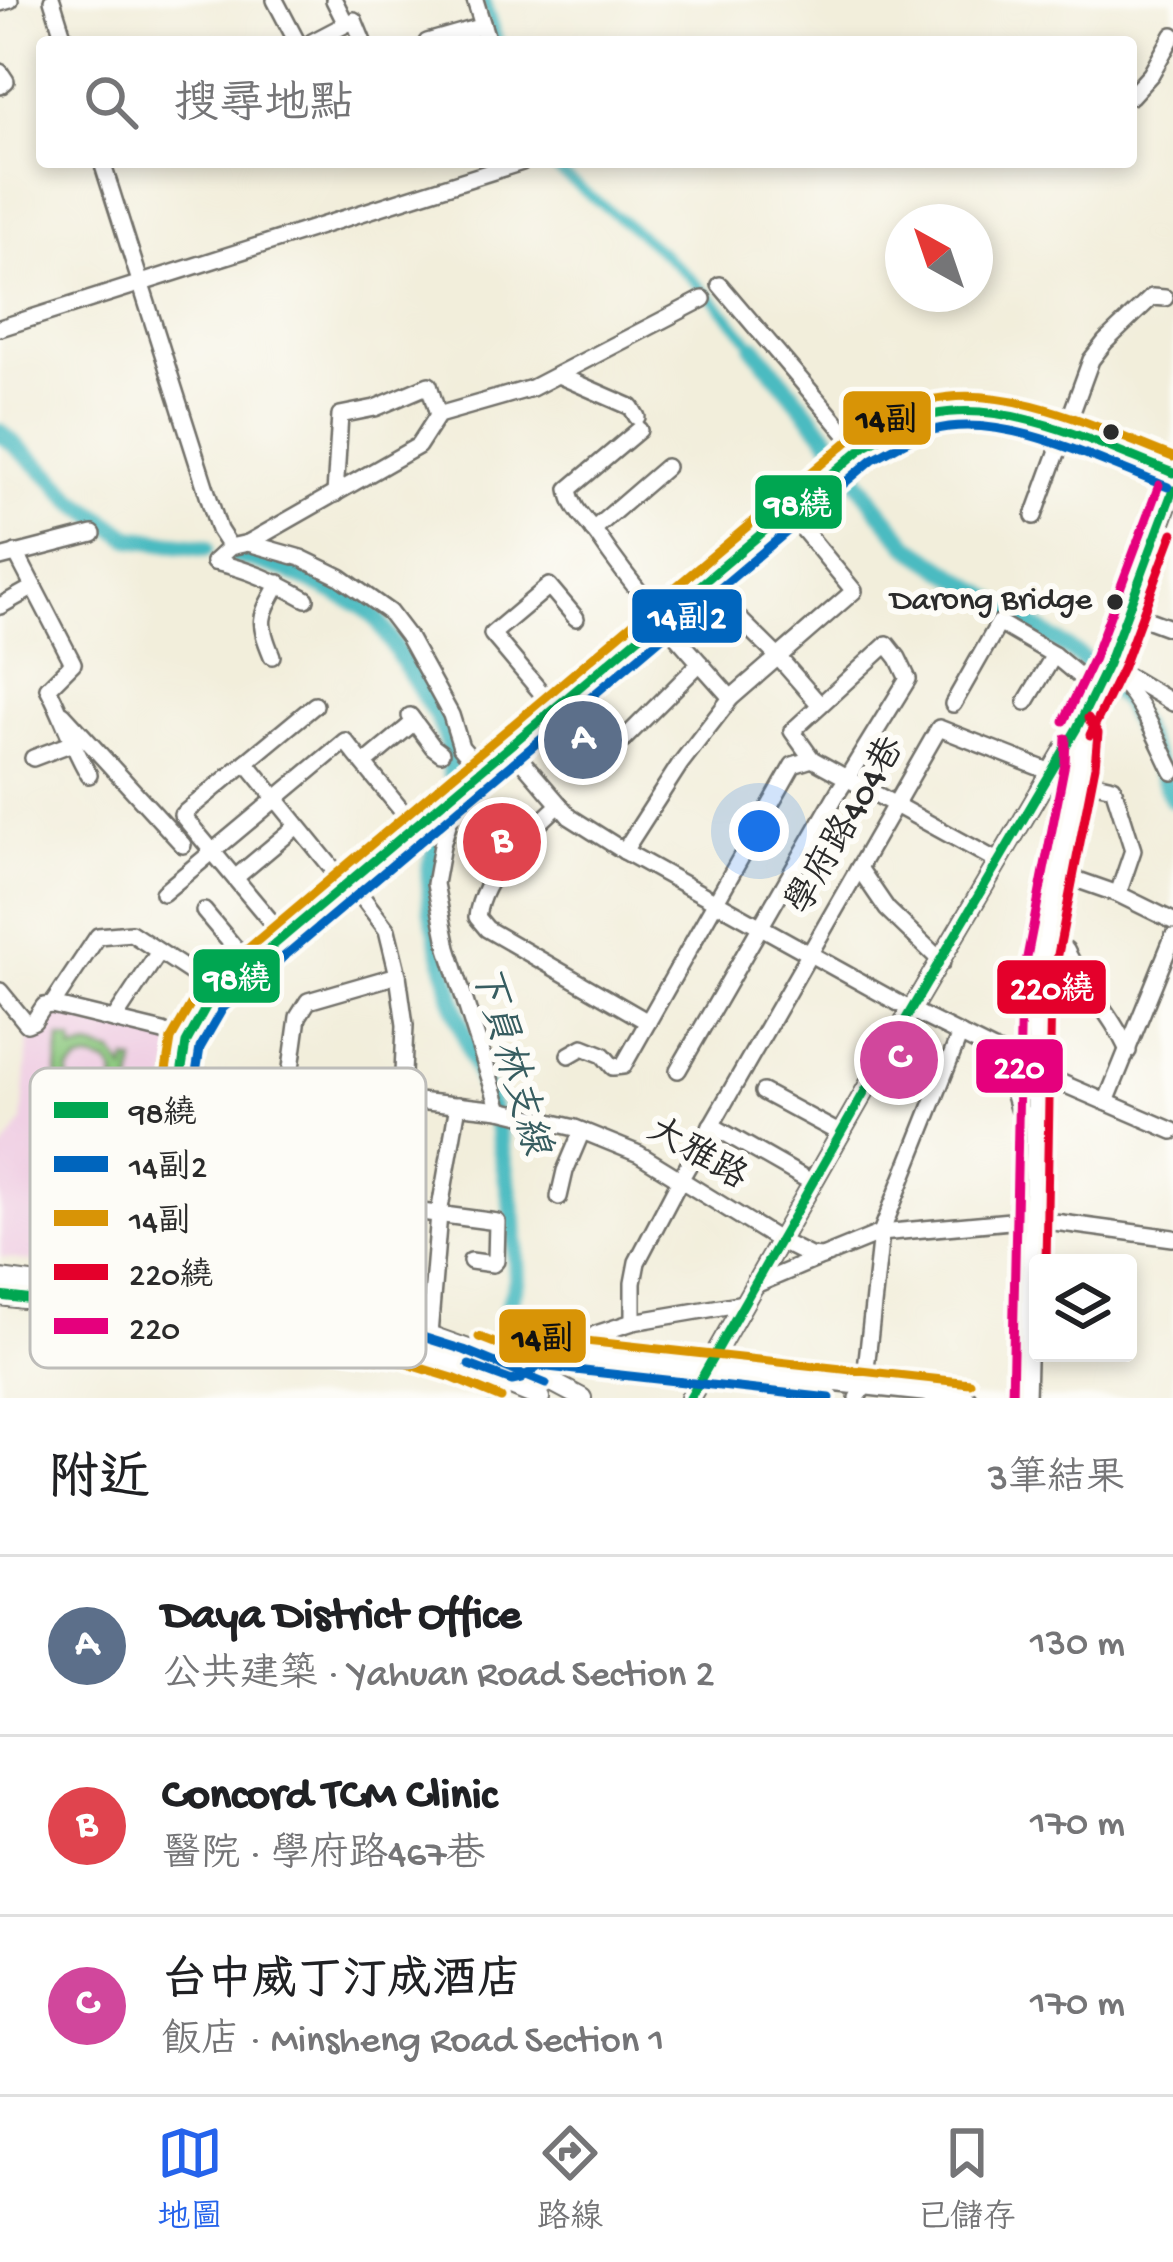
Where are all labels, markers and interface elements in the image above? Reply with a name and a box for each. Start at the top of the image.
search box [36,36,1137,168]
icon: search [78,69,144,135]
text: 搜尋地點 [174,81,354,134]
north arrow [885,204,993,312]
line badge: 14副 [841,389,933,447]
text: 14副 [855,402,918,442]
unlabelled marker [1100,421,1122,443]
line badge: 98繞 [753,473,844,531]
text: 98繞 [762,487,832,527]
place label: Darong Bridge [888,583,1093,621]
line badge: 14副2 [630,587,744,645]
marker: Darong Bridge [1104,591,1126,613]
text: 14副2 [647,600,726,640]
pin: A [544,695,622,785]
street label: 學府路404巷 [778,729,916,924]
pin: B [463,797,541,887]
your location [729,801,789,861]
line badge: 98繞 [191,947,282,1005]
line badge: 220繞 [995,958,1108,1016]
water label: 下員林支線 [458,960,559,1163]
text: 98繞 [201,961,271,1001]
text: 220繞 [1010,971,1094,1011]
pin: C [860,1015,938,1105]
line badge: 220 [974,1037,1065,1095]
text: 220 [993,1052,1045,1090]
legend [30,1068,426,1368]
text: 98繞 [128,1095,197,1135]
street label: 大雅路 [638,1109,755,1202]
text: 14副2 [128,1149,207,1189]
text: 14副 [128,1203,191,1243]
map controls [1029,1254,1137,1362]
button: layers [1029,1254,1137,1362]
text: 220繞 [129,1257,213,1297]
line badge: 14副 [497,1307,588,1365]
text: 220 [129,1313,180,1351]
text: 14副 [511,1321,574,1361]
text: 附近 [48,1453,150,1513]
text: 3筆結果 [988,1458,1125,1504]
text: Daya District Office [162,1591,521,1644]
text: A [75,1623,99,1669]
text: 130 m [1030,1623,1125,1669]
text: 公共建築 · Yahuan Road Section 2 [162,1654,715,1700]
text: Concord TCM Clinic [162,1771,497,1824]
text: B [77,1803,97,1849]
text: 170 m [1030,1803,1125,1849]
text: 醫院 · 學府路467巷 [162,1834,485,1880]
text: 台中威丁汀成酒店 [162,1957,522,2010]
text: C [76,1983,98,2029]
text: 170 m [1030,1983,1125,2029]
text: 飯店 · Minsheng Road Section 1 [162,2020,664,2066]
tab: 地圖 [157,2120,223,2239]
tab: 路線 [537,2120,603,2239]
tab: 已儲存 [917,2120,1016,2239]

